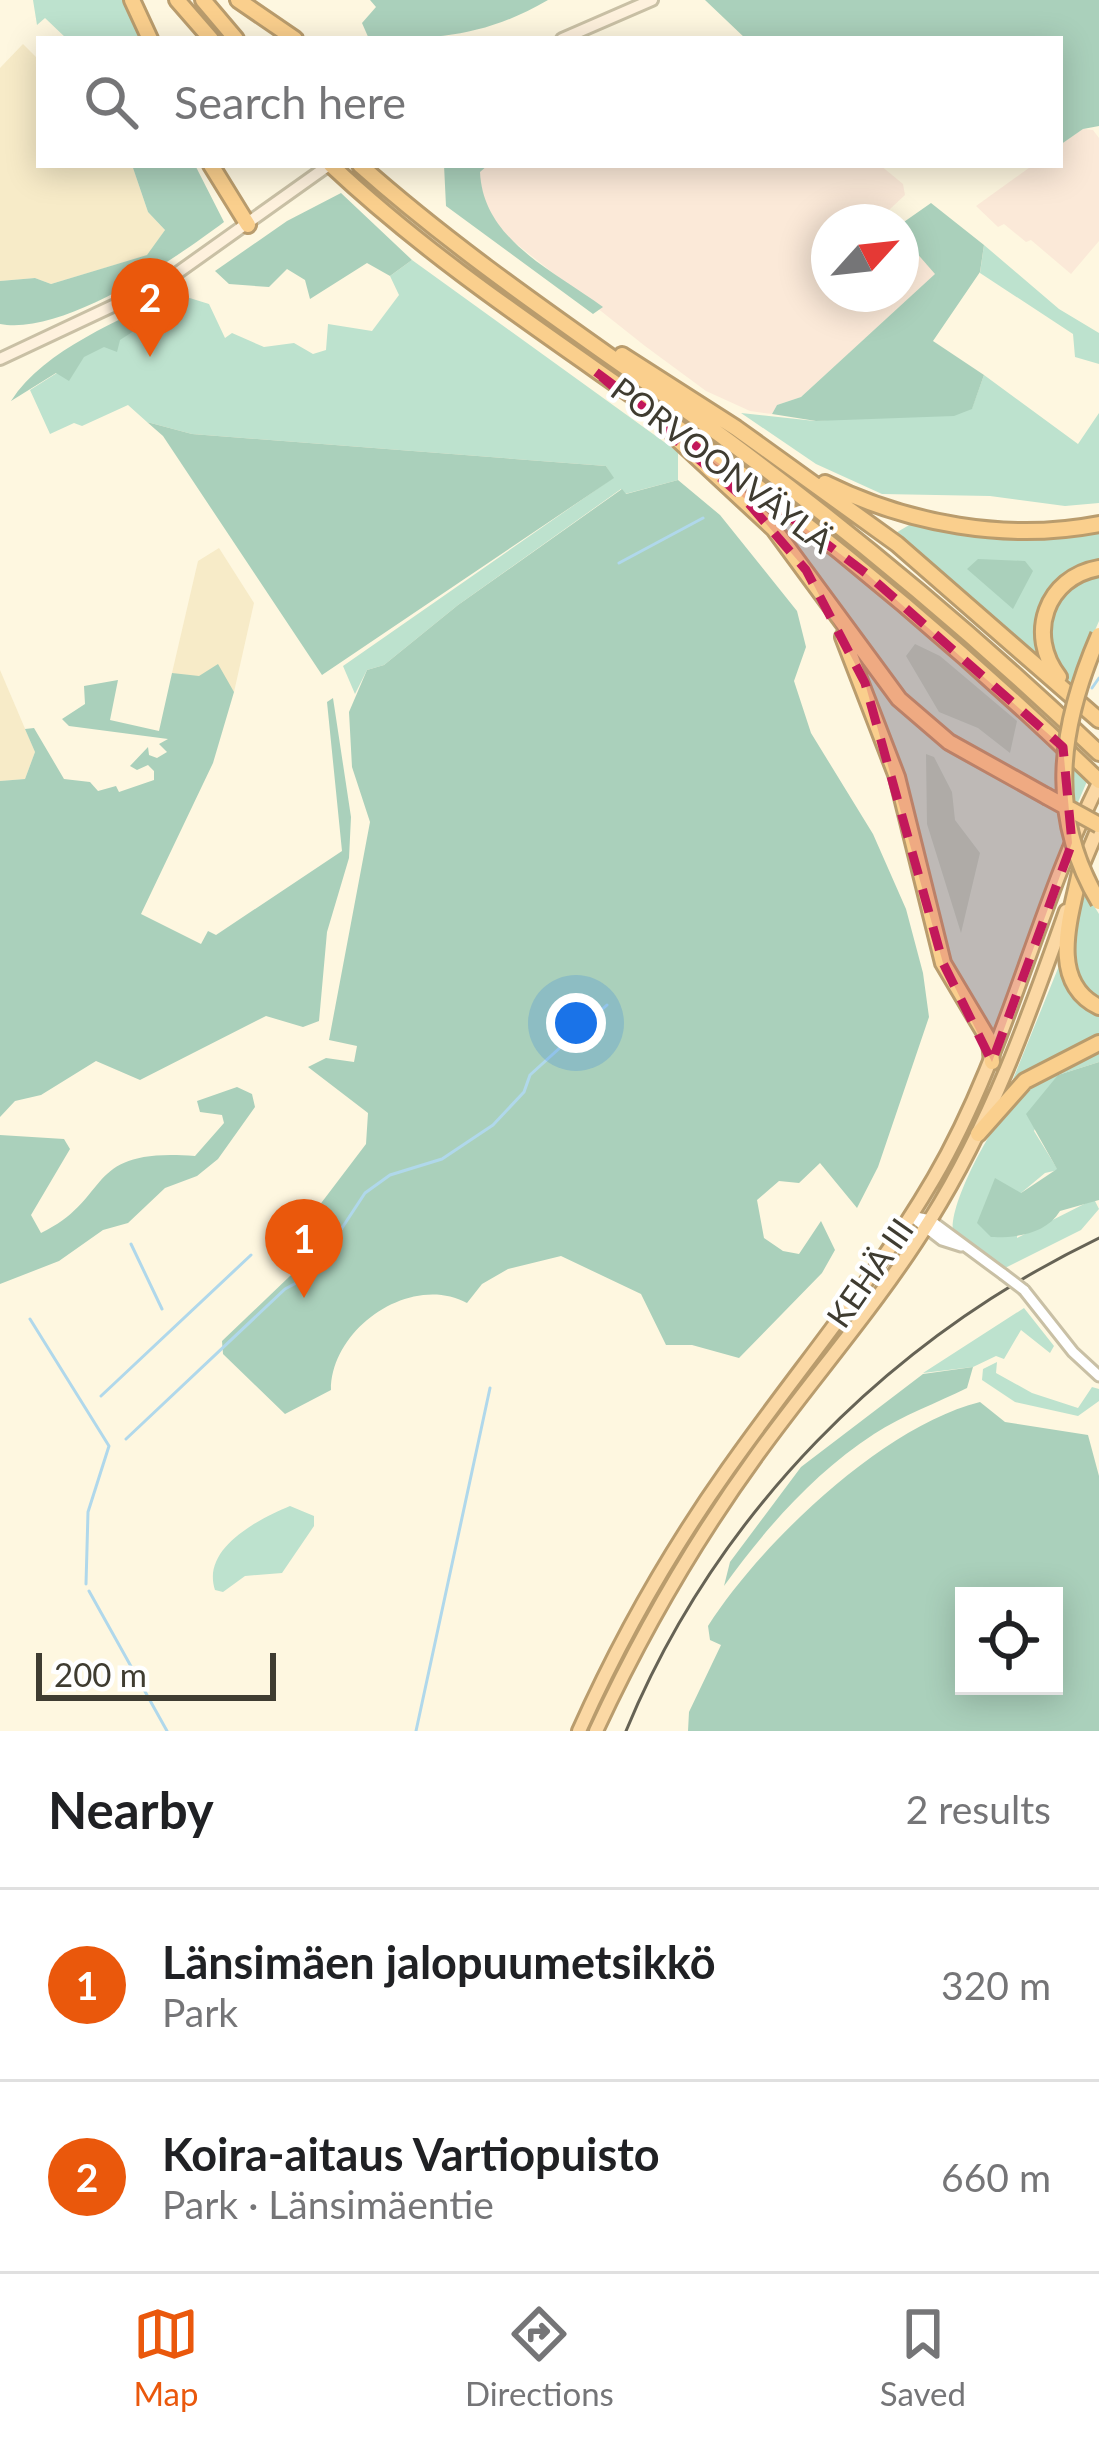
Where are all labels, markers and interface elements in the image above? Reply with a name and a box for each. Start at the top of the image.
search box [36,36,1063,168]
icon: search [78,69,144,135]
text: Search here [174,75,406,129]
north arrow [811,204,919,312]
pin: 2 [111,258,189,357]
street label: PORVOONVÄYLÄ [604,368,842,561]
your location [546,993,606,1053]
pin: 1 [265,1199,343,1298]
street label: KEHÄ III [817,1210,921,1334]
map controls [955,1587,1063,1695]
button: locate [955,1587,1063,1695]
scale bar [36,1647,276,1700]
text: 200 m [54,1654,147,1694]
text: Nearby [48,1779,214,1840]
text: 2 results [906,1786,1051,1832]
text: Länsimäen jalopuumetsikkö [162,1935,716,1989]
text: 1 [76,1962,98,2008]
text: 320 m [941,1962,1051,2008]
text: Park [162,1989,238,2035]
text: Koira-aitaus Vartiopuisto [162,2127,660,2181]
text: 2 [76,2154,98,2200]
text: 660 m [941,2154,1051,2200]
text: Park · Länsimäentie [162,2181,494,2227]
tab: Map [133,2301,199,2413]
tab: Directions [465,2301,614,2413]
tab: Saved [880,2301,966,2413]

